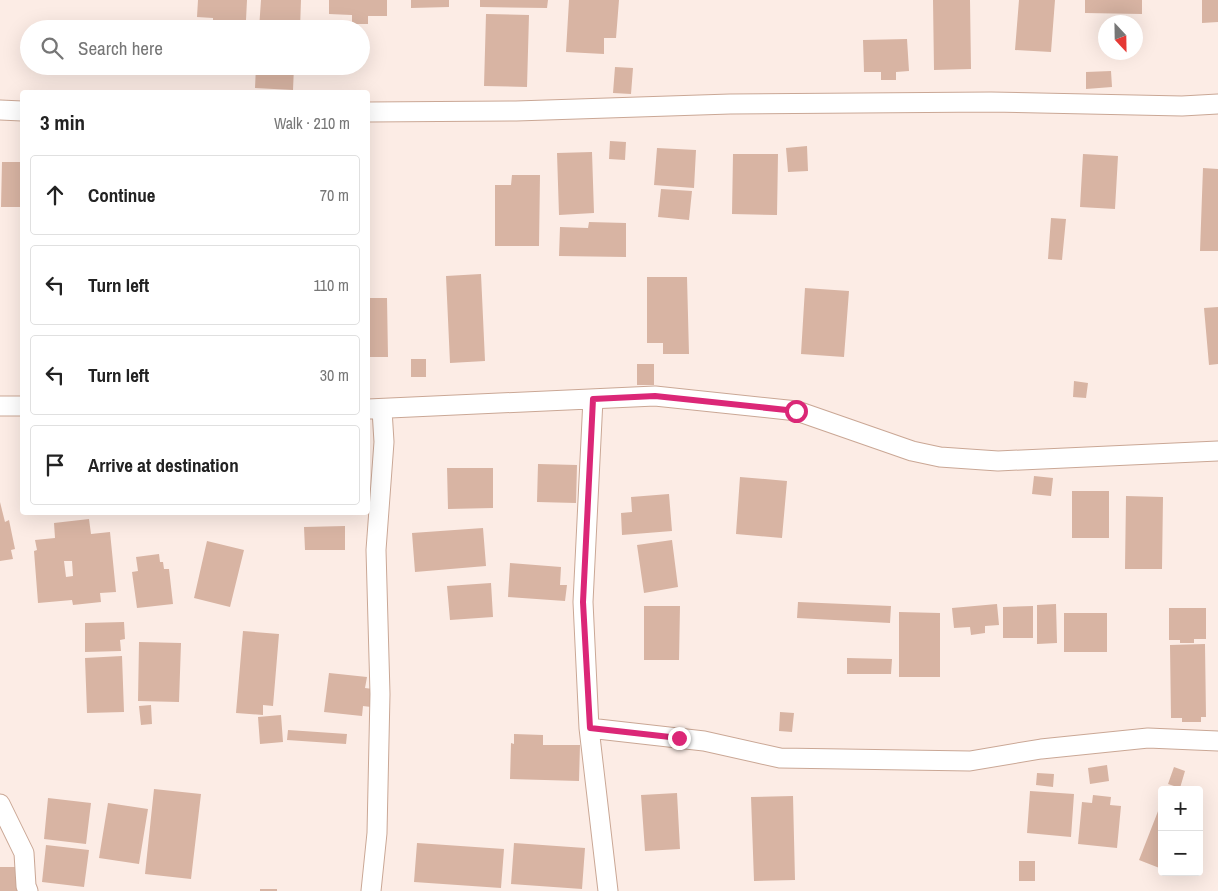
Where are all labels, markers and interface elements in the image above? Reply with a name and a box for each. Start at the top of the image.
north arrow [1098,15,1143,60]
search box [20,20,370,75]
icon: search [38,34,66,62]
text: Search here [78,35,163,61]
text: 3 min [40,108,85,137]
text: Walk · 210 m [274,112,350,134]
icon: ahead [41,181,69,209]
text: Continue [88,182,156,208]
text: 70 m [320,184,349,206]
icon: left [41,271,69,299]
text: Turn left [88,272,149,298]
text: 110 m [313,274,349,296]
icon: left [41,361,69,389]
text: Turn left [88,362,149,388]
text: 30 m [320,364,349,386]
route start [785,400,808,423]
icon: arrive [41,451,69,479]
text: Arrive at destination [88,452,239,478]
route end [668,727,691,750]
map controls [1158,786,1203,876]
button: + [1158,786,1203,831]
button: − [1158,831,1203,876]

